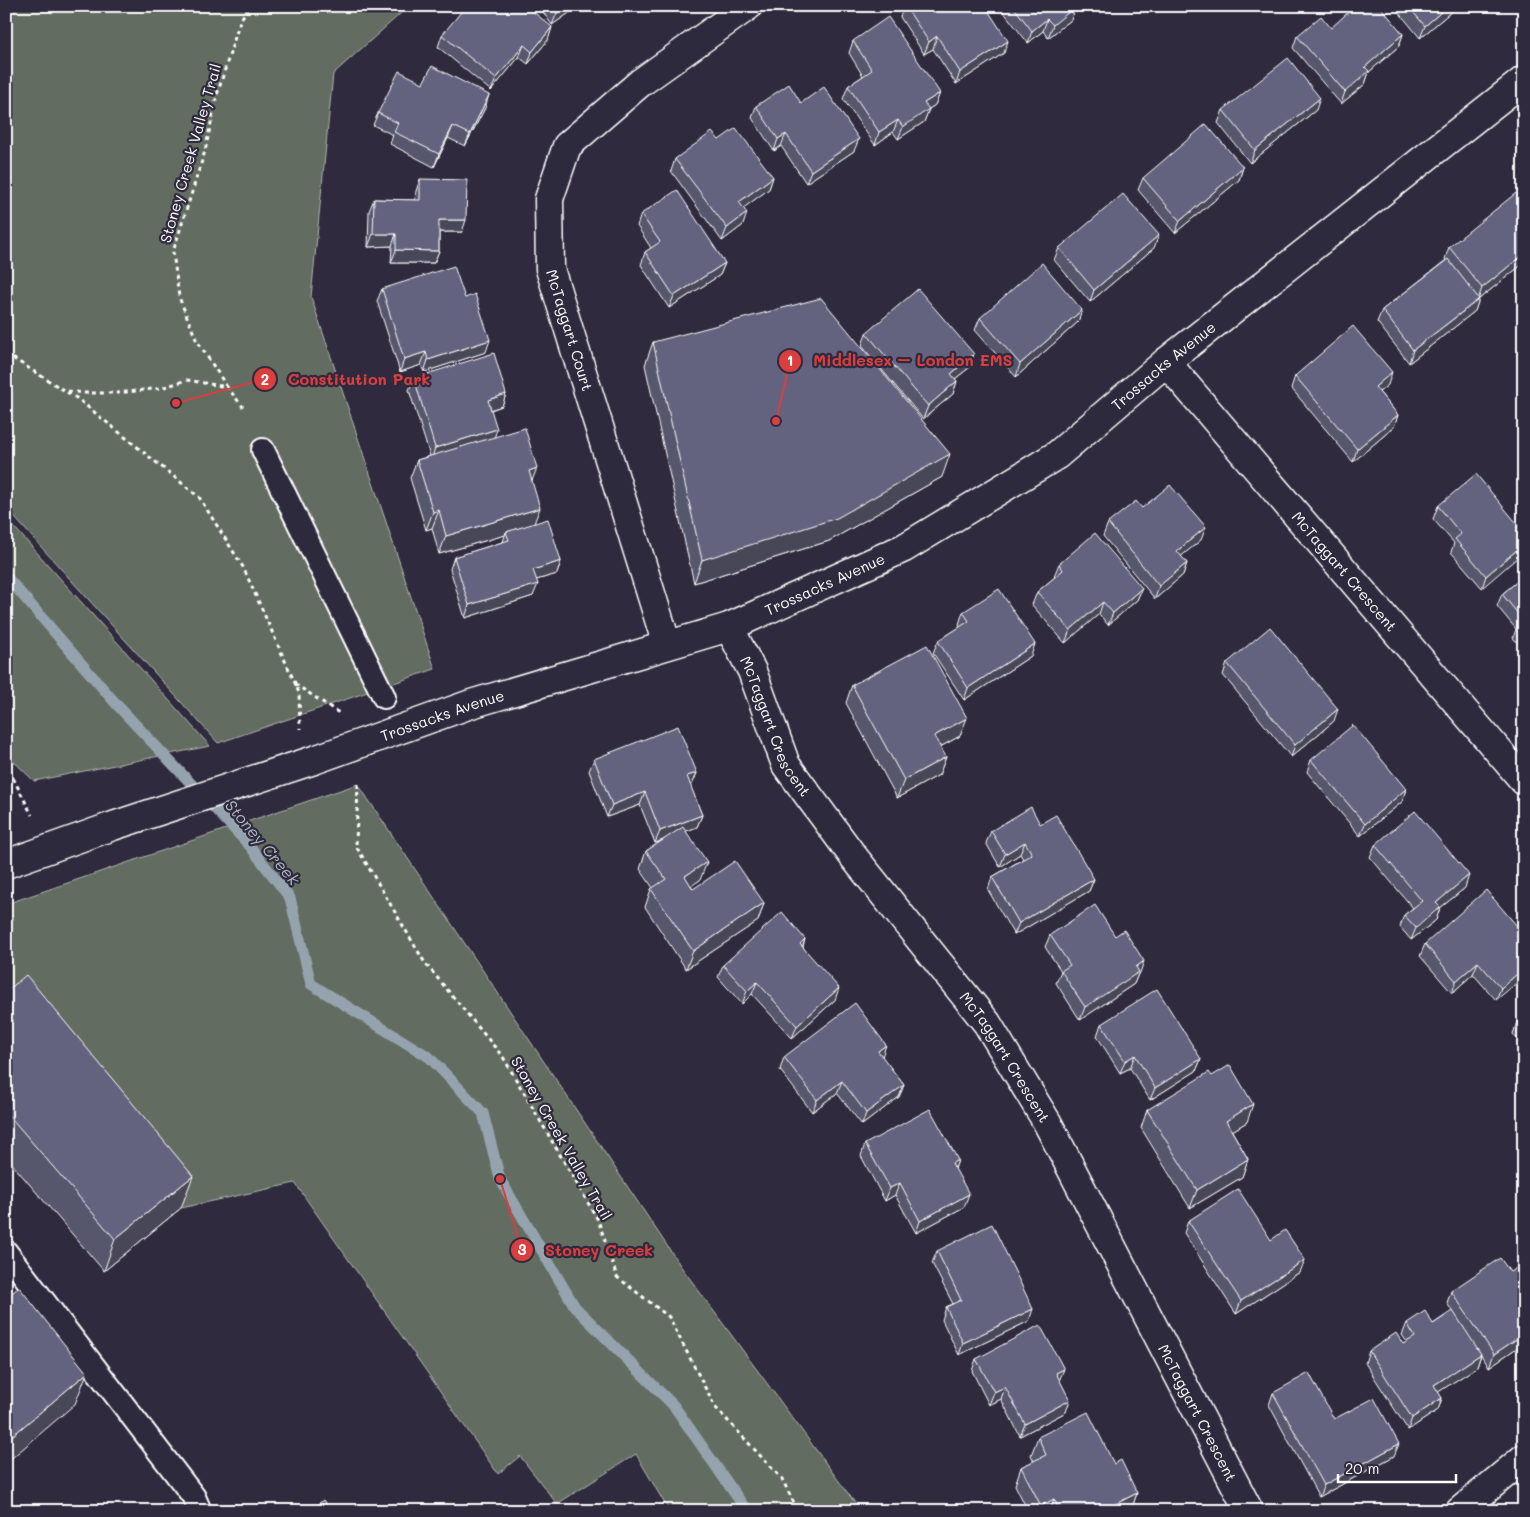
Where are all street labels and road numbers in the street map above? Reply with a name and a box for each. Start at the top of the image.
street label: Stoney Creek Valley Trail [155,61,225,245]
street label: McTaggart Court [542,267,598,393]
street label: Trossacks Avenue [1107,317,1220,415]
street label: McTaggart Crescent [1288,507,1402,635]
street label: Trossacks Avenue [761,548,888,620]
street label: McTaggart Crescent [736,652,816,800]
street label: Trossacks Avenue [378,685,506,746]
street label: McTaggart Crescent [956,987,1055,1126]
street label: Stoney Creek Valley Trail [507,1053,617,1223]
street label: McTaggart Crescent [1154,1341,1242,1485]

